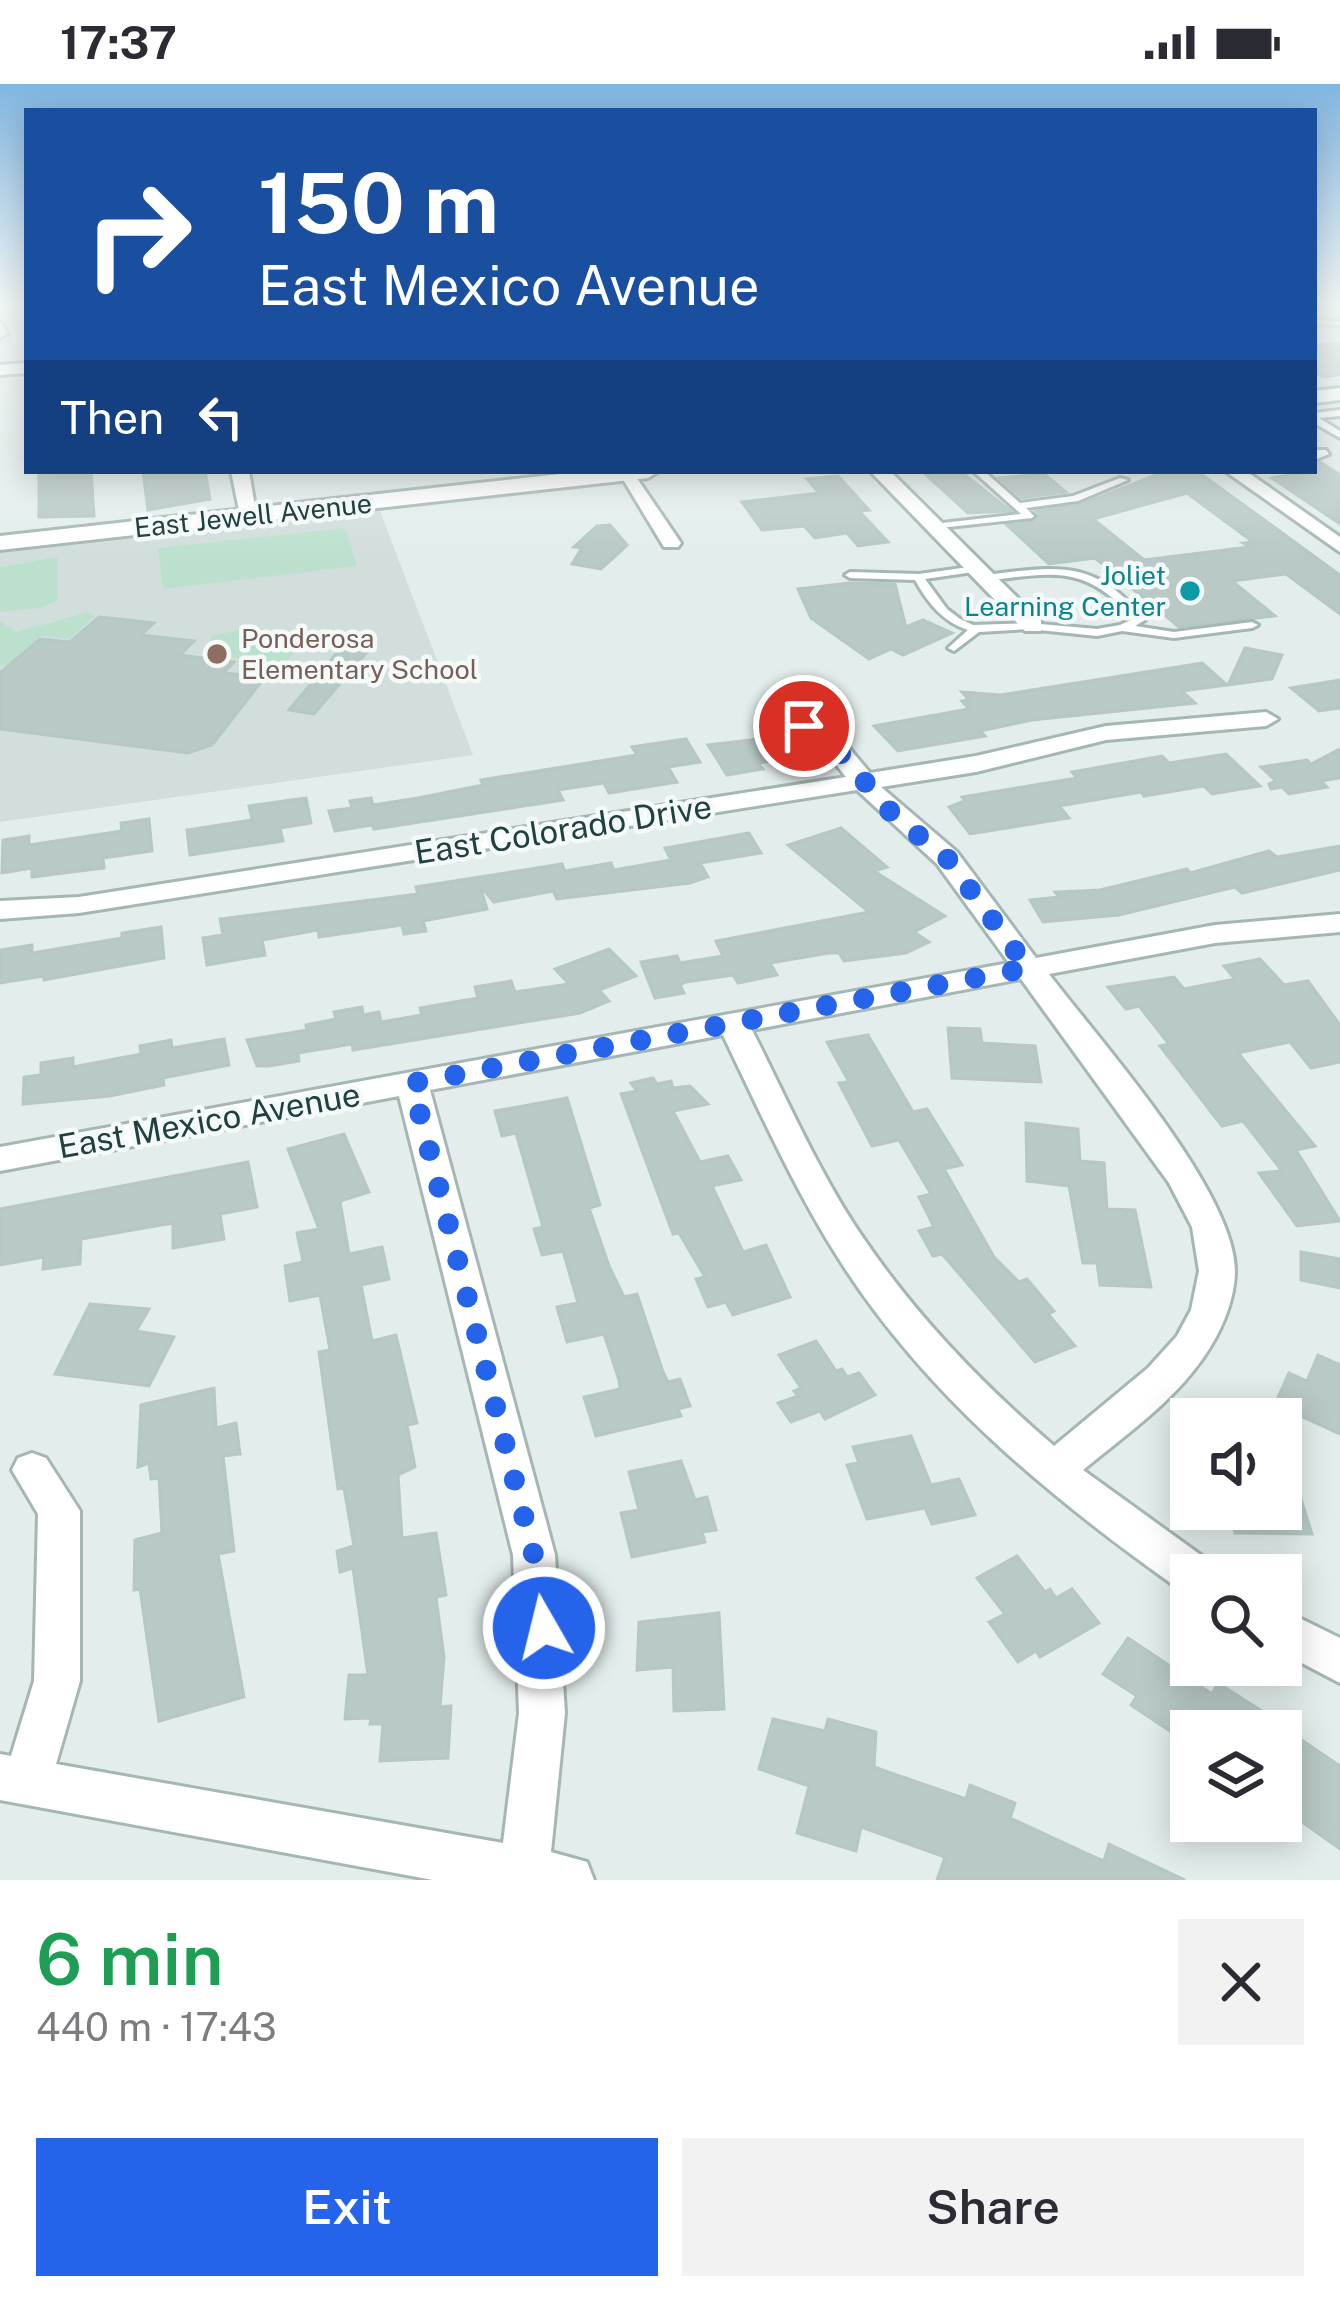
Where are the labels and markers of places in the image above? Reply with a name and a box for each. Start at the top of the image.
place label: Joliet Learning Center [964,559,1166,622]
marker: Joliet Learning Center [1177,578,1203,604]
place label: Ponderosa Elementary School [241,622,478,685]
marker: Ponderosa Elementary School [204,641,230,667]
pin [753,675,855,777]

